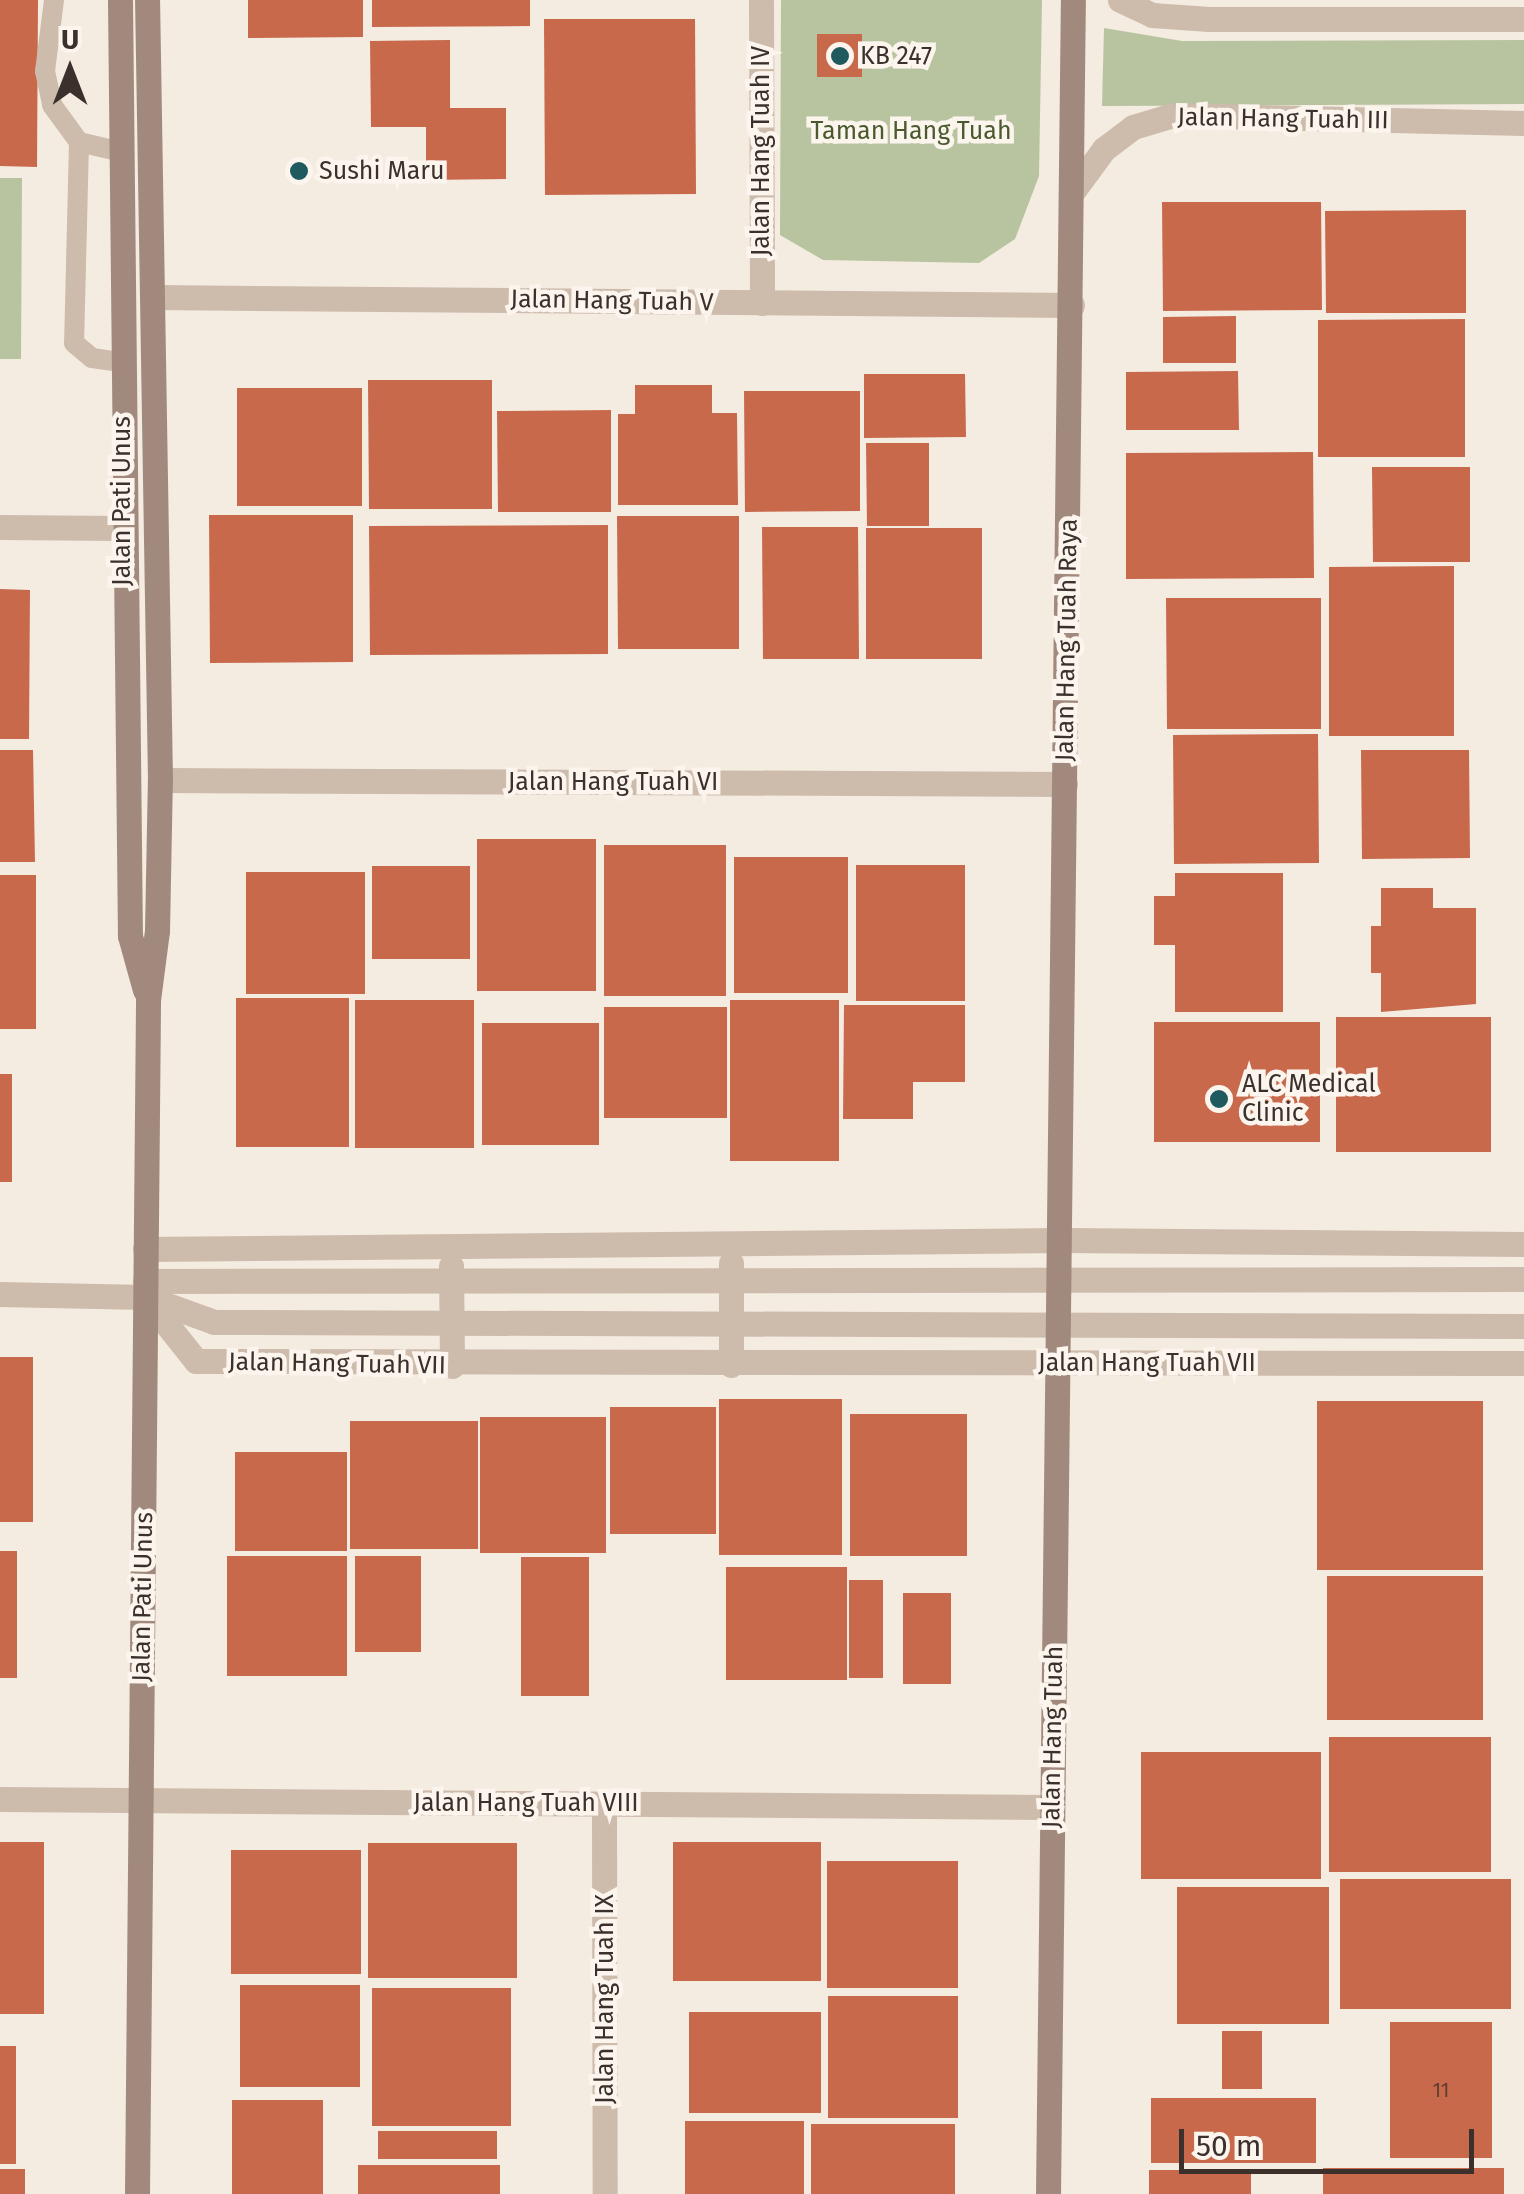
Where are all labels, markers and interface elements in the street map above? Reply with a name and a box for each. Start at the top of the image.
north arrow [20,20,120,120]
text: U [61,23,79,56]
place label: KB 247 [860,41,932,71]
marker: KB 247 [829,45,851,67]
street label: Jalan Hang Tuah IV [746,46,776,256]
street label: Jalan Hang Tuah III [1177,102,1389,136]
park label: Taman Hang Tuah [810,116,1012,146]
place label: Sushi Maru [319,156,444,186]
marker: Sushi Maru [288,160,310,182]
street label: Jalan Hang Tuah V [510,284,714,318]
street label: Jalan Pati Unus [107,416,137,586]
street label: Jalan Hang Tuah Raya [1050,518,1084,762]
street label: Jalan Hang Tuah VI [508,767,718,797]
place label: ALC Medical Clinic [1242,1070,1376,1129]
marker: ALC Medical Clinic [1206,1086,1232,1112]
street label: Jalan Hang Tuah VII [228,1347,446,1381]
street label: Jalan Hang Tuah VII [1038,1348,1256,1378]
street label: Jalan Pati Unus [127,1512,159,1682]
street label: Jalan Hang Tuah [1036,1645,1070,1829]
street label: Jalan Hang Tuah VIII [413,1788,639,1818]
street label: Jalan Hang Tuah IX [590,1894,620,2104]
house number: 11 [1432,2078,1450,2102]
scale bar [1184,2109,1479,2171]
text: 50 m [1196,2128,1261,2164]

